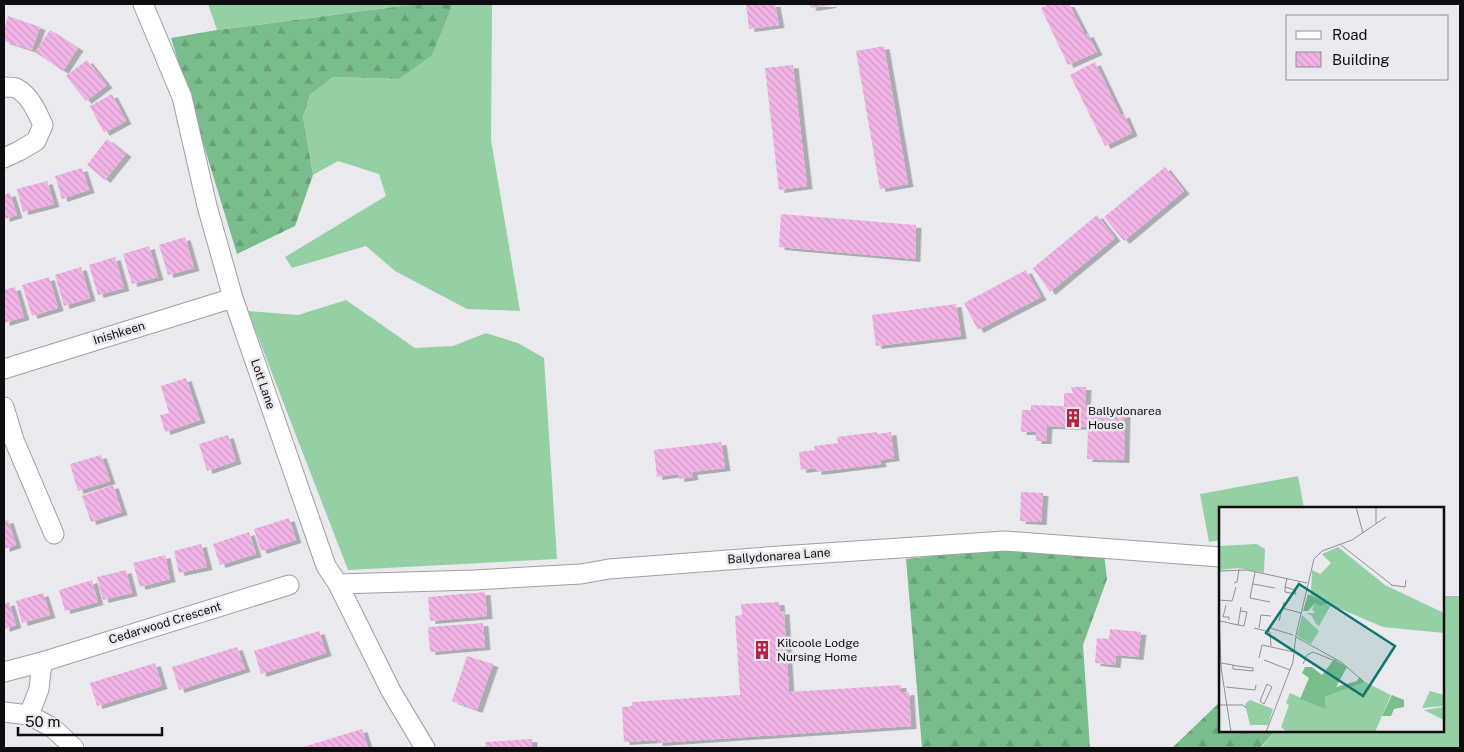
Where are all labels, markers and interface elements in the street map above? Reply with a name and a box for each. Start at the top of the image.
legend [1286,15,1449,80]
text: Road [1332,26,1368,43]
text: Building [1332,51,1390,68]
street label: Inishkeen [91,318,147,347]
street label: Lott Lane [248,357,278,411]
place label: Ballydonarea House [1088,404,1161,432]
building icon: Ballydonarea House [1062,407,1084,429]
inset map [1219,507,1444,732]
street label: Ballydonarea Lane [727,545,831,567]
street label: Cedarwood Crescent [107,599,223,647]
place label: Kilcoole Lodge Nursing Home [777,636,859,664]
building icon: Kilcoole Lodge Nursing Home [751,639,773,661]
scale bar [18,704,161,736]
text: 50 m [25,713,60,730]

